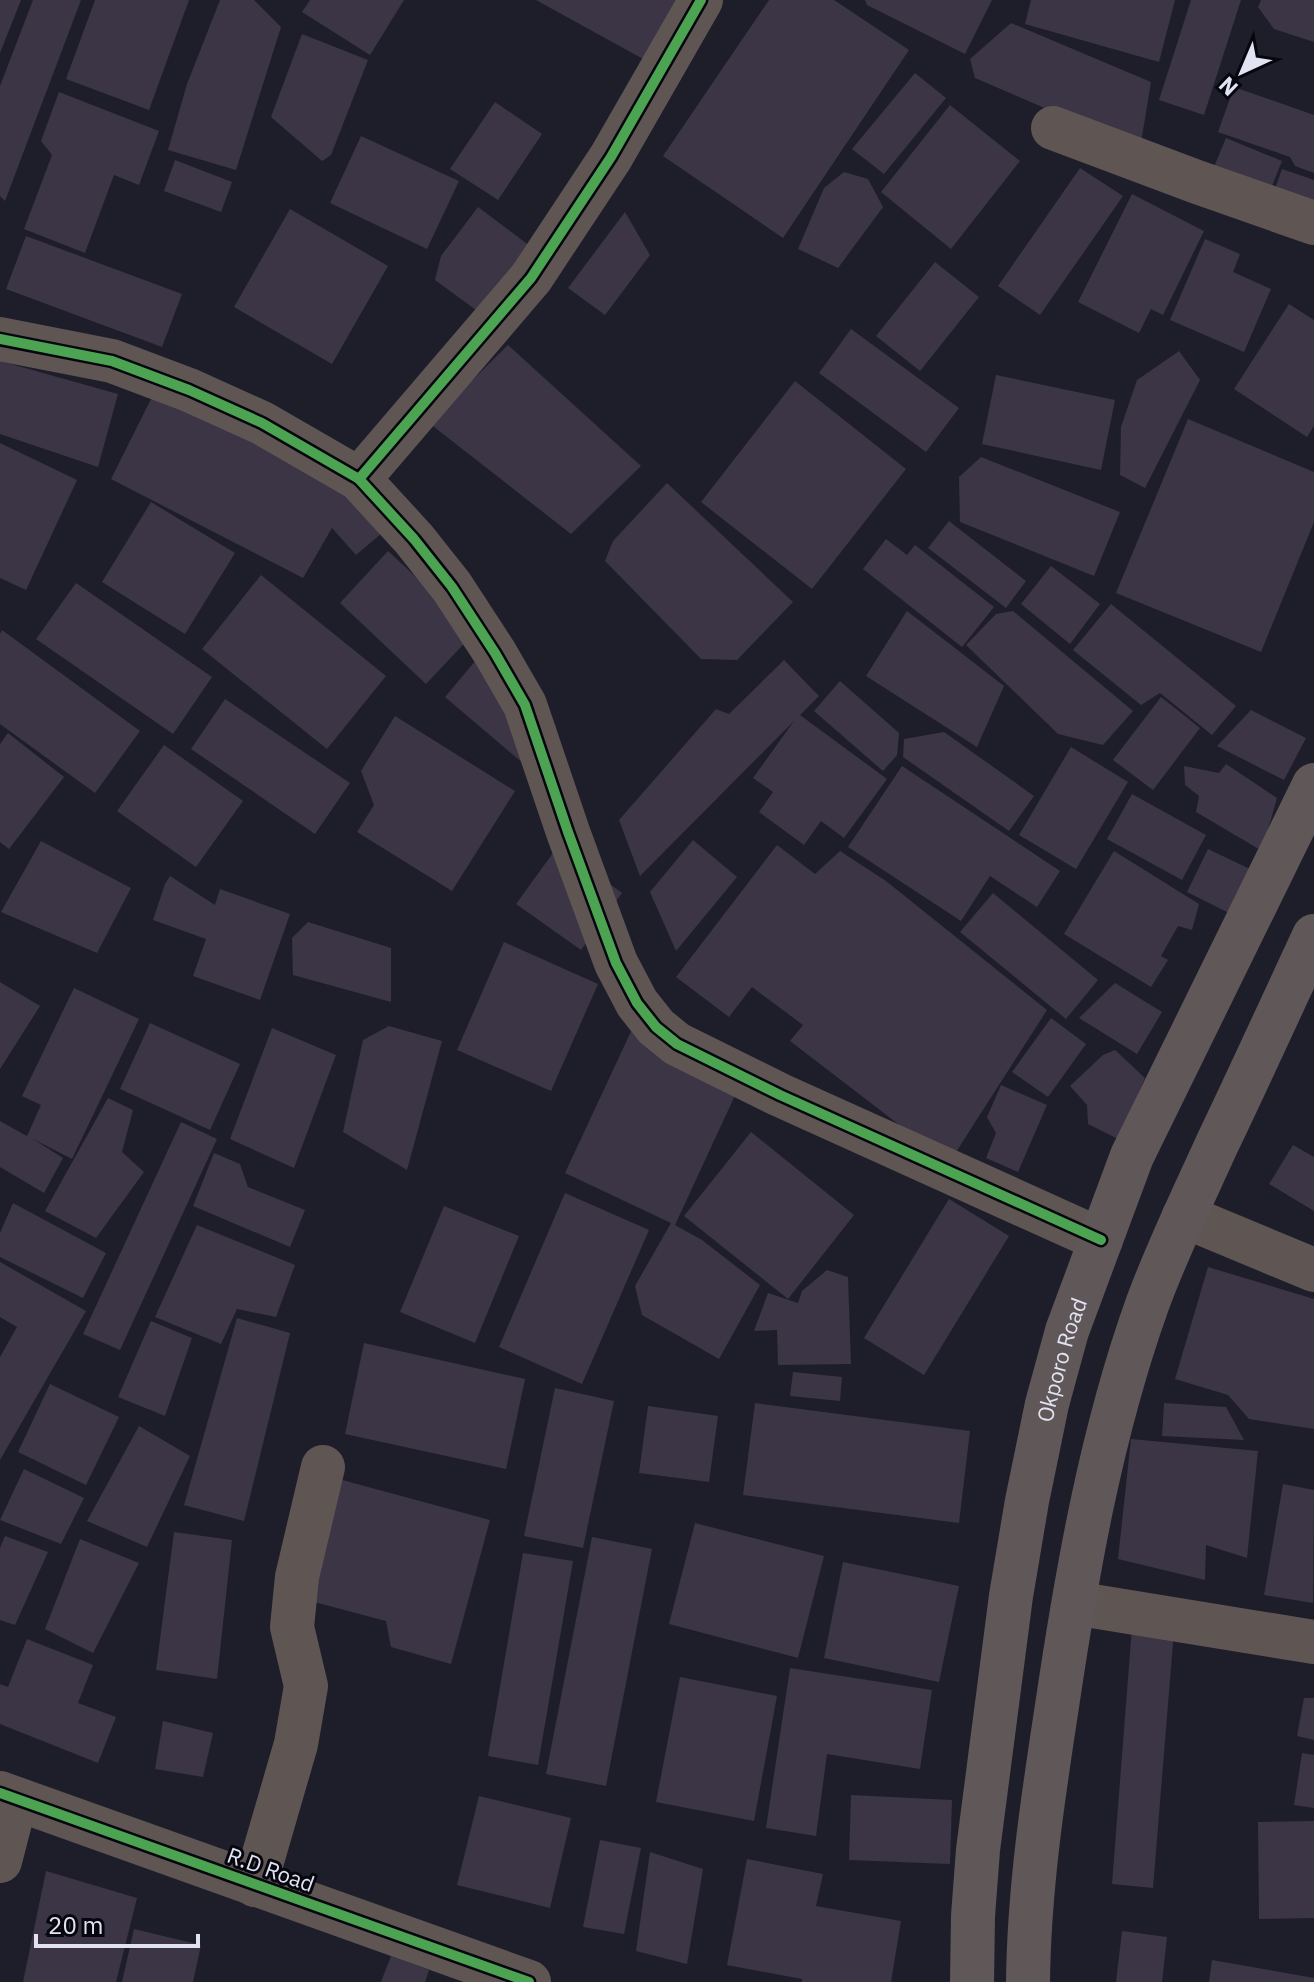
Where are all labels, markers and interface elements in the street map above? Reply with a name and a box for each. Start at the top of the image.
north arrow [1202,32,1282,112]
text: N [1212,71,1244,103]
street label: Okporo Road [1029,1293,1093,1424]
street label: R.D Road [223,1840,319,1898]
scale bar [36,1898,198,1948]
text: 20 m [48,1909,103,1941]

